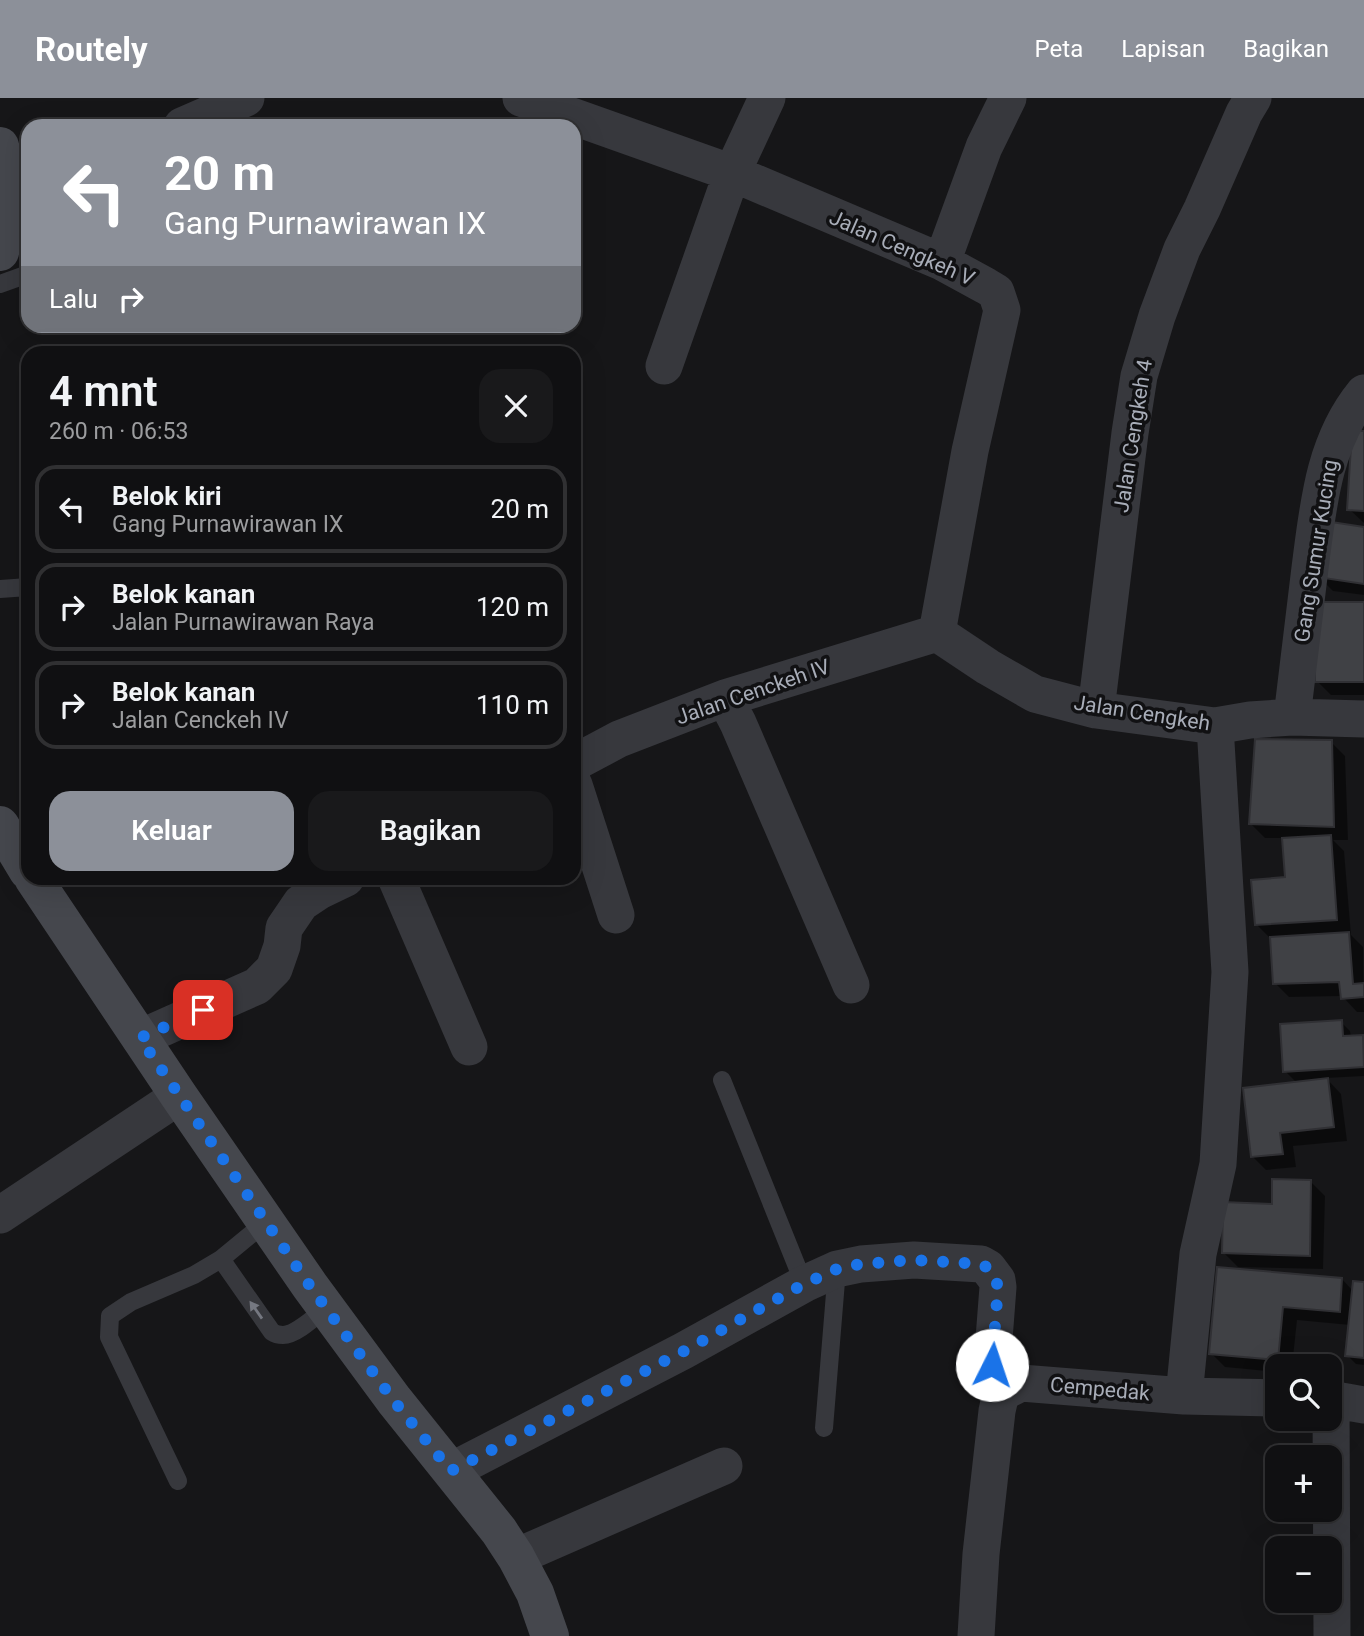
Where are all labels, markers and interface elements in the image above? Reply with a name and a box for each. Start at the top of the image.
text: Routely [35,30,148,69]
text: Peta [1035,35,1083,63]
text: Lapisan [1121,35,1205,63]
text: Bagikan [1243,35,1329,63]
text: 20 m [164,145,275,202]
icon: left [49,147,140,238]
text: Gang Purnawirawan IX [164,204,486,242]
street label: Jalan Cengkeh V [826,205,979,291]
icon: right [112,280,150,318]
text: Lalu [49,284,98,314]
street label: Jalan Cengkeh 4 [1109,358,1157,514]
text: 4 mnt [49,367,158,416]
button: close [479,369,553,443]
text: 260 m · 06:53 [49,418,188,445]
street label: Gang Sumur Kucing [1290,458,1342,644]
text: Belok kiri [112,481,222,511]
icon: left [53,490,91,528]
text: 20 m [491,494,549,524]
text: Gang Purnawirawan IX [112,511,344,538]
text: Belok kanan [112,579,255,609]
icon: right [53,588,91,626]
text: 120 m [476,592,549,622]
text: Jalan Purnawirawan Raya [112,609,375,636]
street label: Jalan Cenckeh IV [673,654,834,730]
text: Belok kanan [112,677,255,707]
icon: right [53,686,91,724]
text: 110 m [476,690,549,720]
street label: Jalan Cengkeh [1072,690,1212,736]
text: Jalan Cenckeh IV [112,707,289,734]
button: Keluar [49,791,294,871]
button: Bagikan [308,791,553,871]
pin [173,980,233,1040]
icon: arrive [184,991,222,1029]
one-way arrow [249,1301,263,1319]
position arrow [955,1328,1029,1402]
map controls [1265,1354,1342,1613]
button: search [1265,1354,1342,1431]
street label: Cempedak [1049,1373,1151,1405]
button: + [1265,1445,1342,1522]
button: − [1265,1536,1342,1613]

